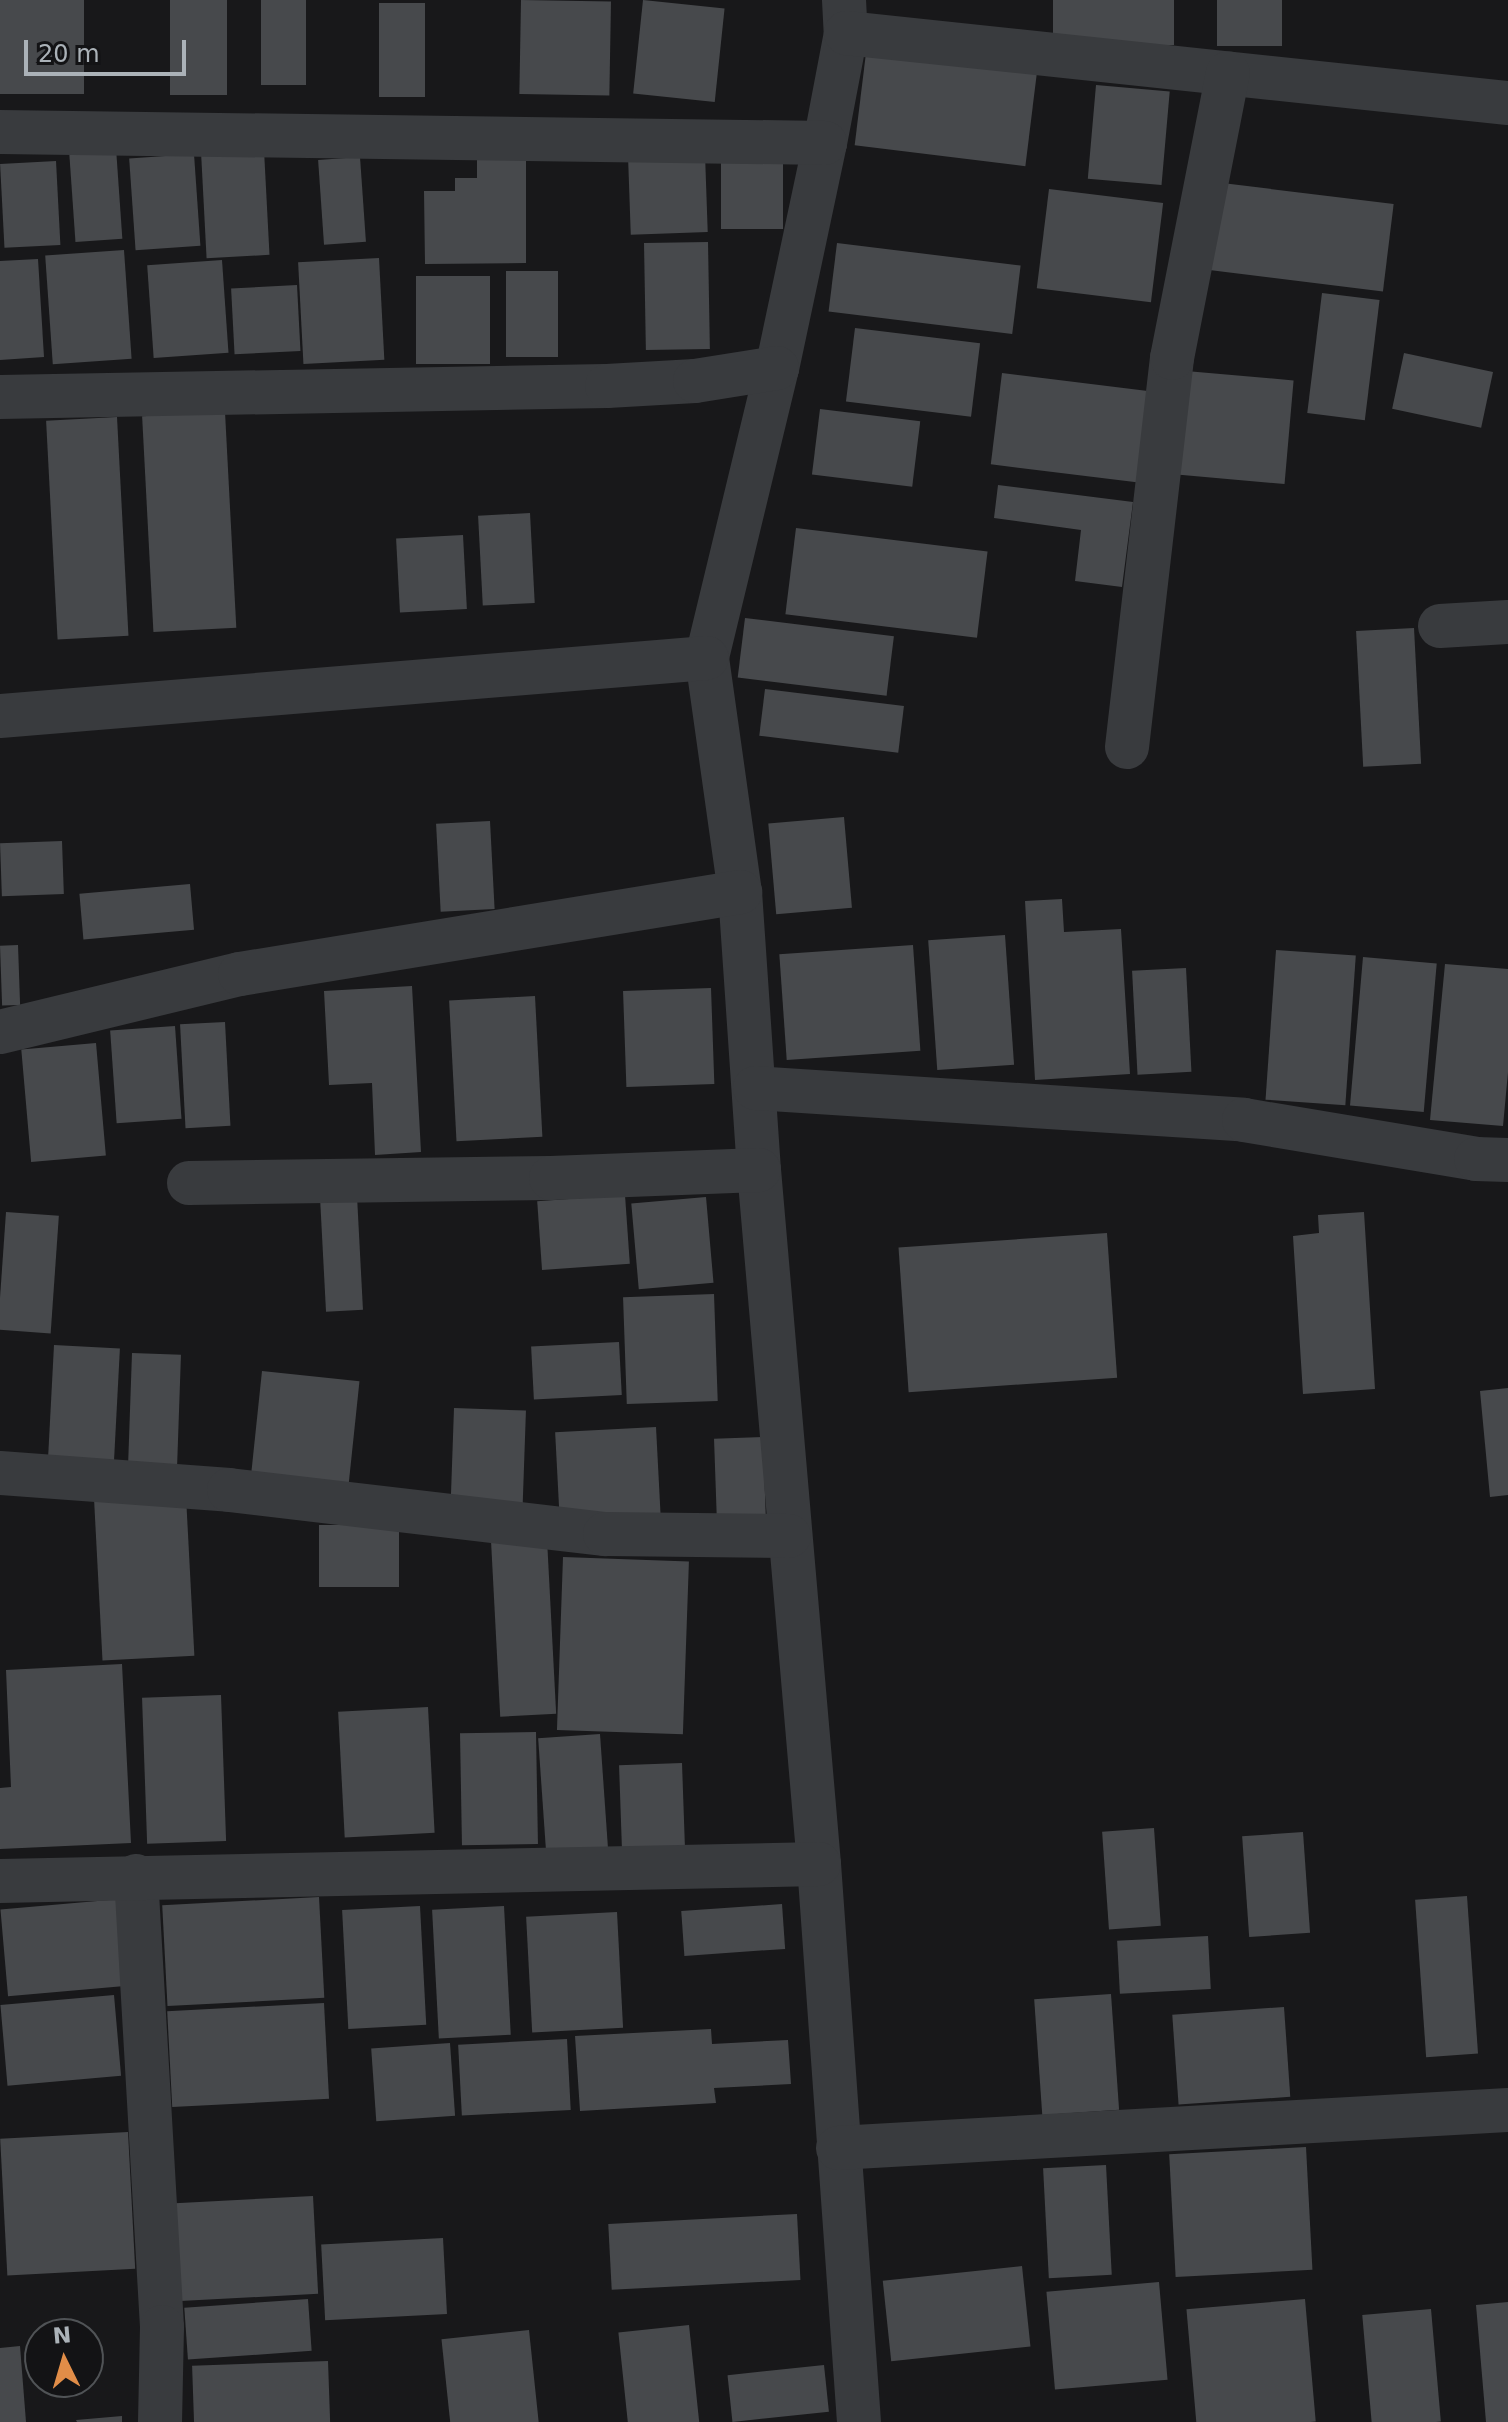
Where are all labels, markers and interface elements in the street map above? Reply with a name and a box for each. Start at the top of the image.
scale bar [28,24,190,74]
text: 20 m [38,40,100,68]
north arrow [24,2318,104,2398]
text: N [52,2322,72,2349]

